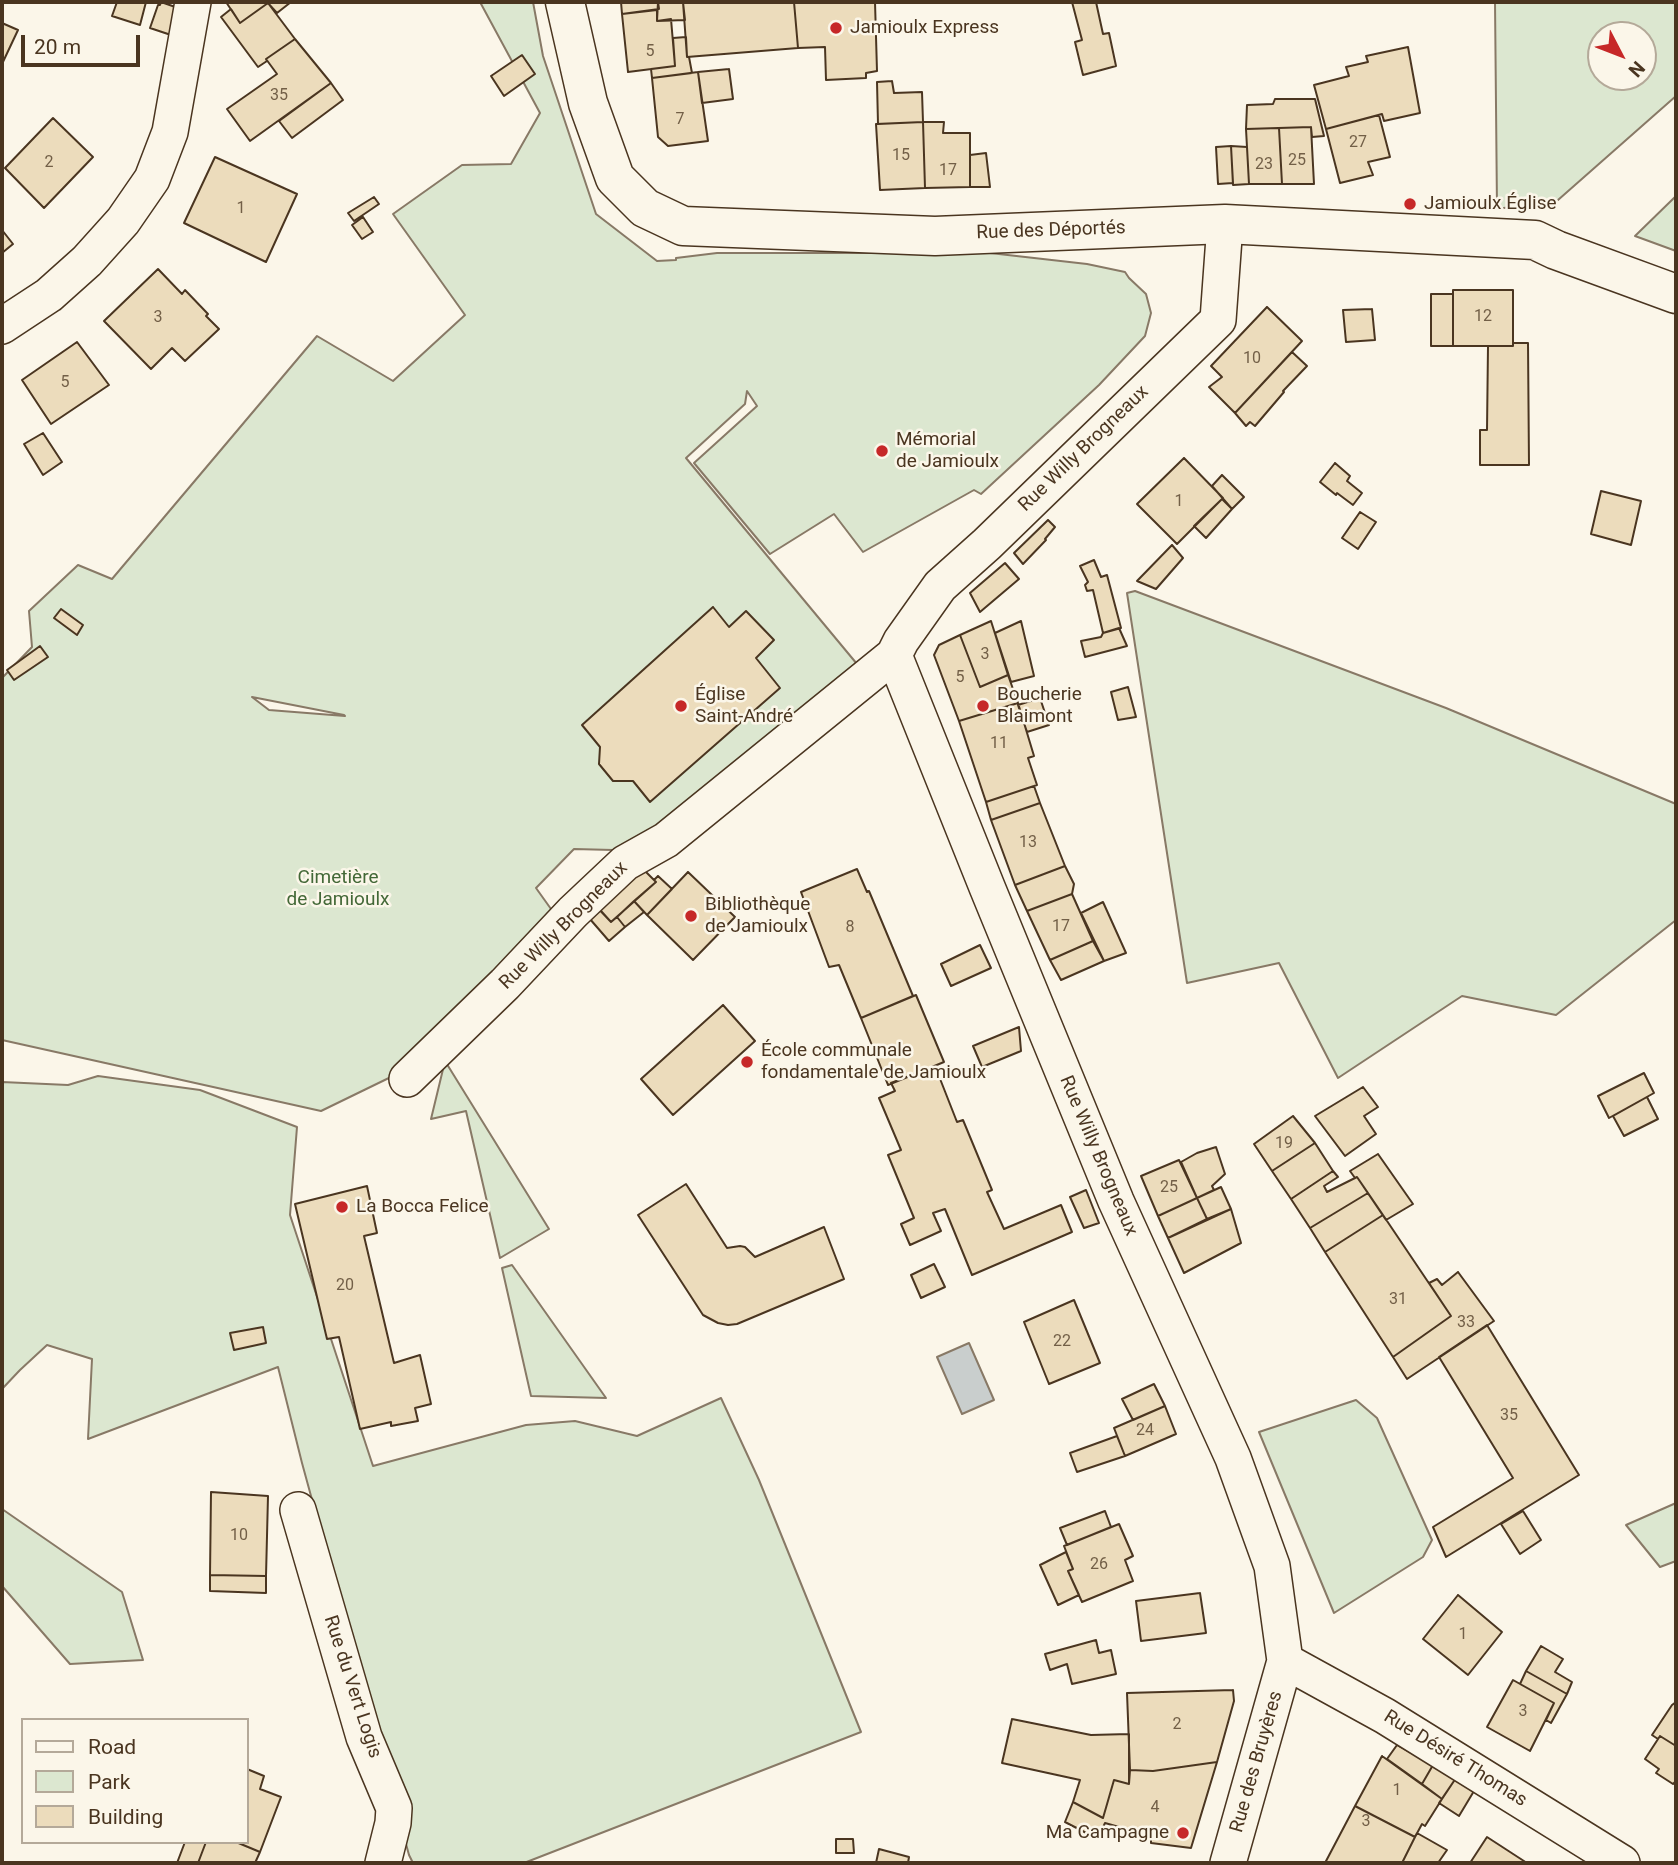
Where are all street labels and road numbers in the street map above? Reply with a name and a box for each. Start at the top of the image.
street label: Rue des Déportés [976,217,1126,245]
street label: Rue Willy Brogneaux [1014,381,1154,517]
street label: Rue Willy Brogneaux [495,857,633,995]
street label: Rue Willy Brogneaux [1054,1072,1142,1240]
street label: Rue du Vert Logis [318,1613,386,1761]
street label: Rue des Bruyères [1226,1689,1288,1835]
street label: Rue Désiré Thomas [1379,1706,1531,1812]

